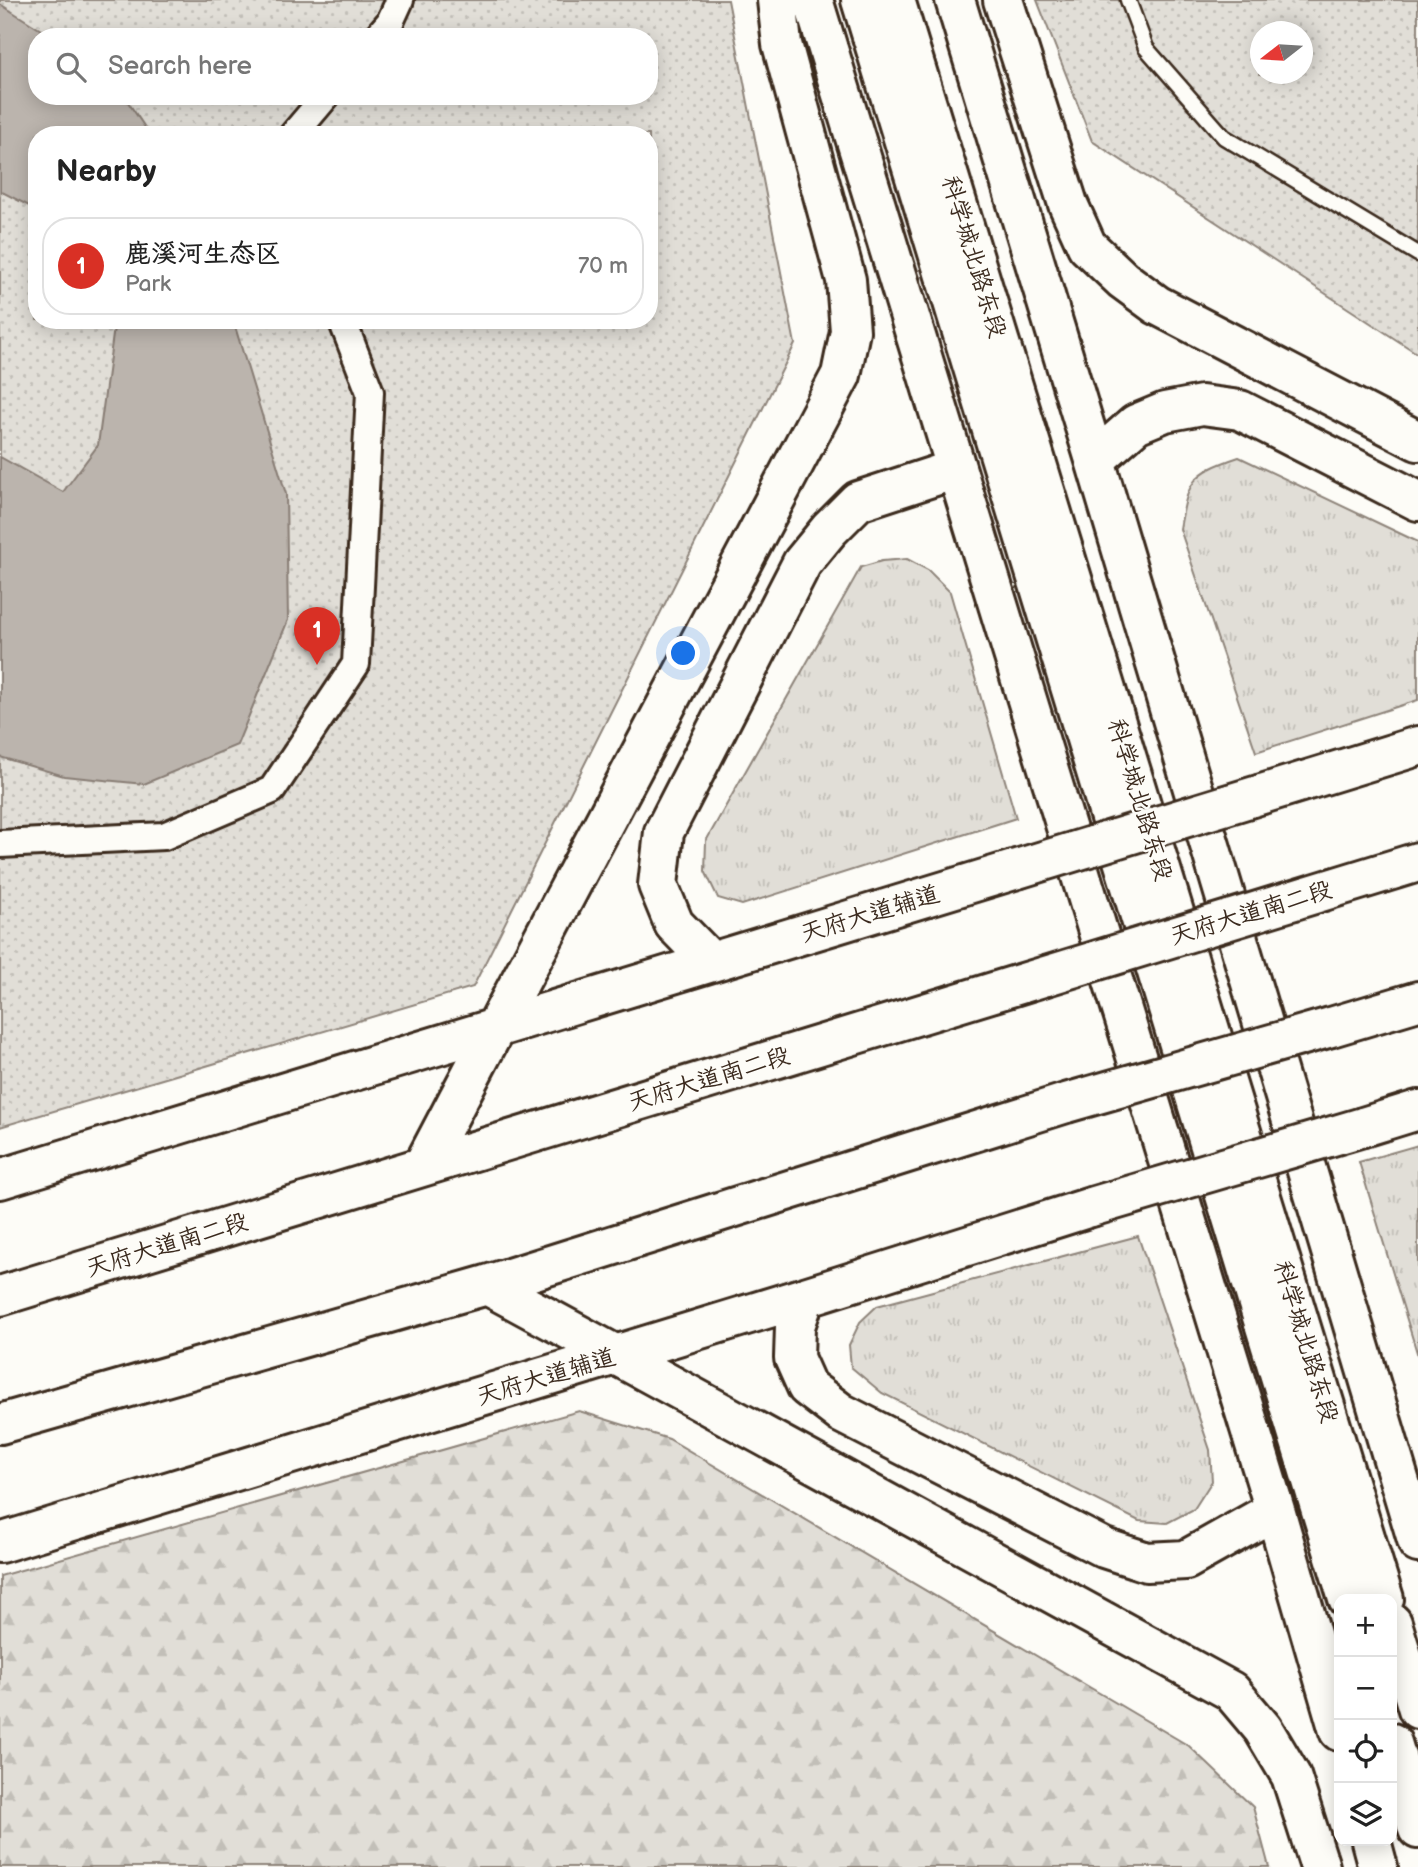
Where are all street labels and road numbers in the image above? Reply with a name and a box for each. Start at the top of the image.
street label: 科学城北路东段 [936,172,1012,342]
street label: 科学城北路东段 [1102,715,1178,885]
street label: 天府大道南二段 [1166,875,1336,951]
street label: 天府大道辅道 [797,879,943,949]
street label: 天府大道南二段 [624,1041,794,1117]
street label: 天府大道南二段 [82,1207,252,1283]
street label: 科学城北路东段 [1268,1257,1344,1427]
street label: 天府大道辅道 [473,1342,619,1412]

